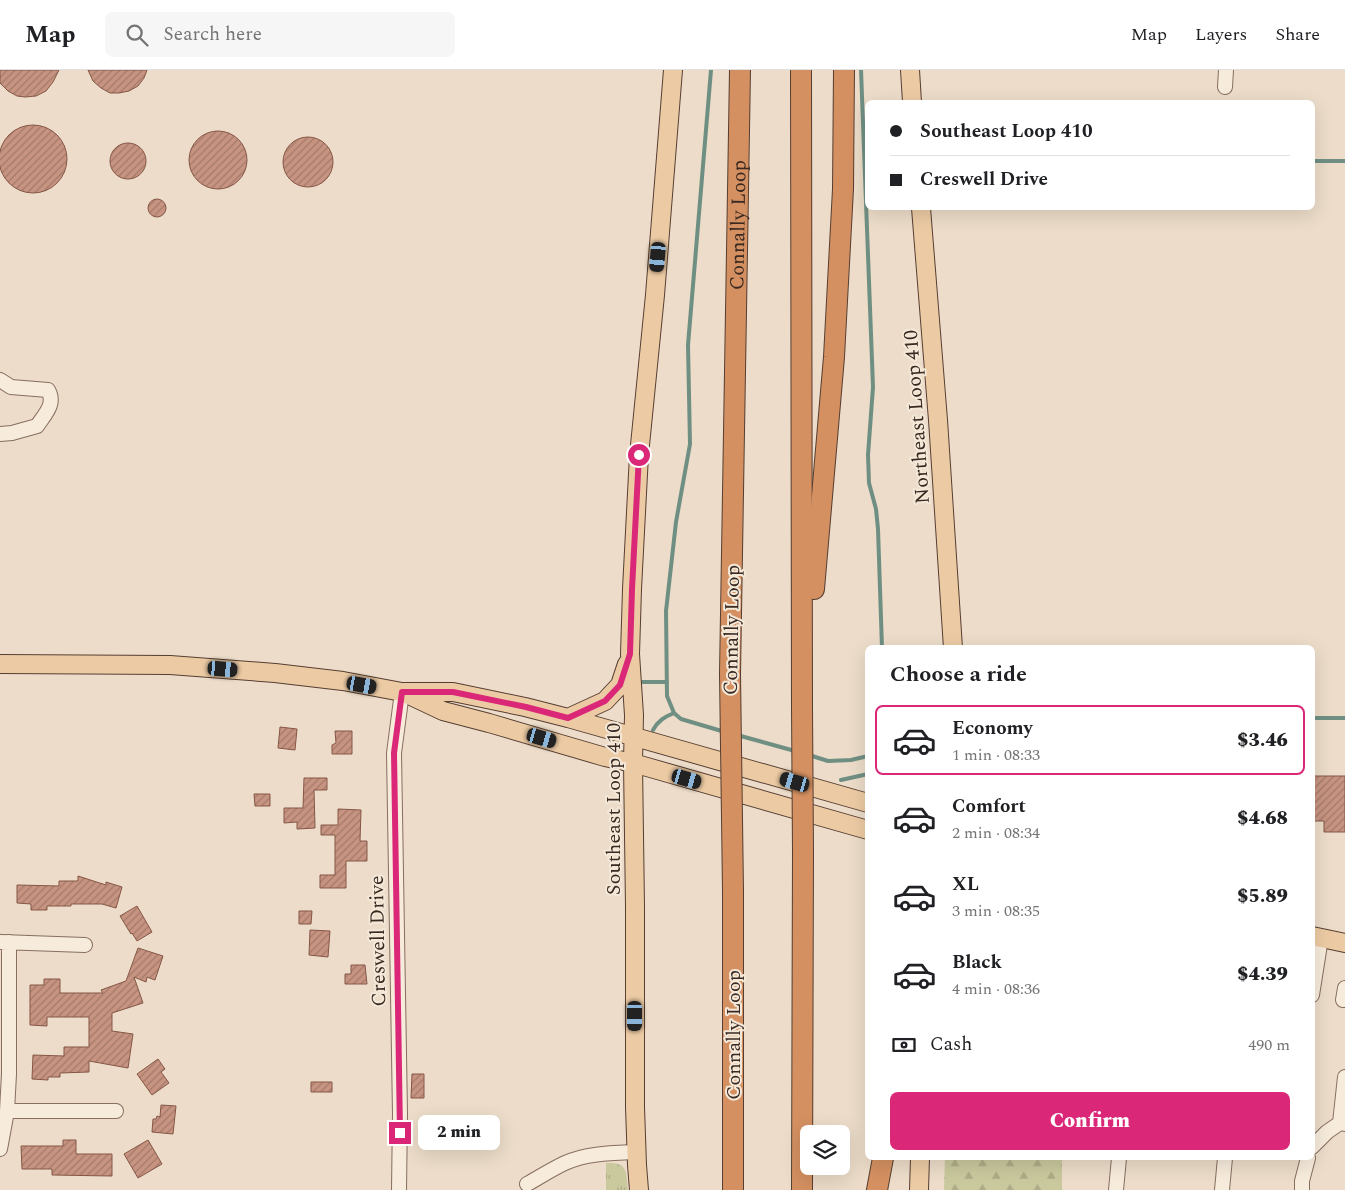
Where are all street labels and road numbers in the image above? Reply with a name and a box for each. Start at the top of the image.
street label: Connally Loop [722,160,755,290]
street label: Northeast Loop 410 [896,329,938,505]
street label: Connally Loop [716,565,748,695]
street label: Southeast Loop 410 [599,723,629,895]
street label: Creswell Drive [362,875,394,1007]
street label: Connally Loop [719,970,749,1100]

